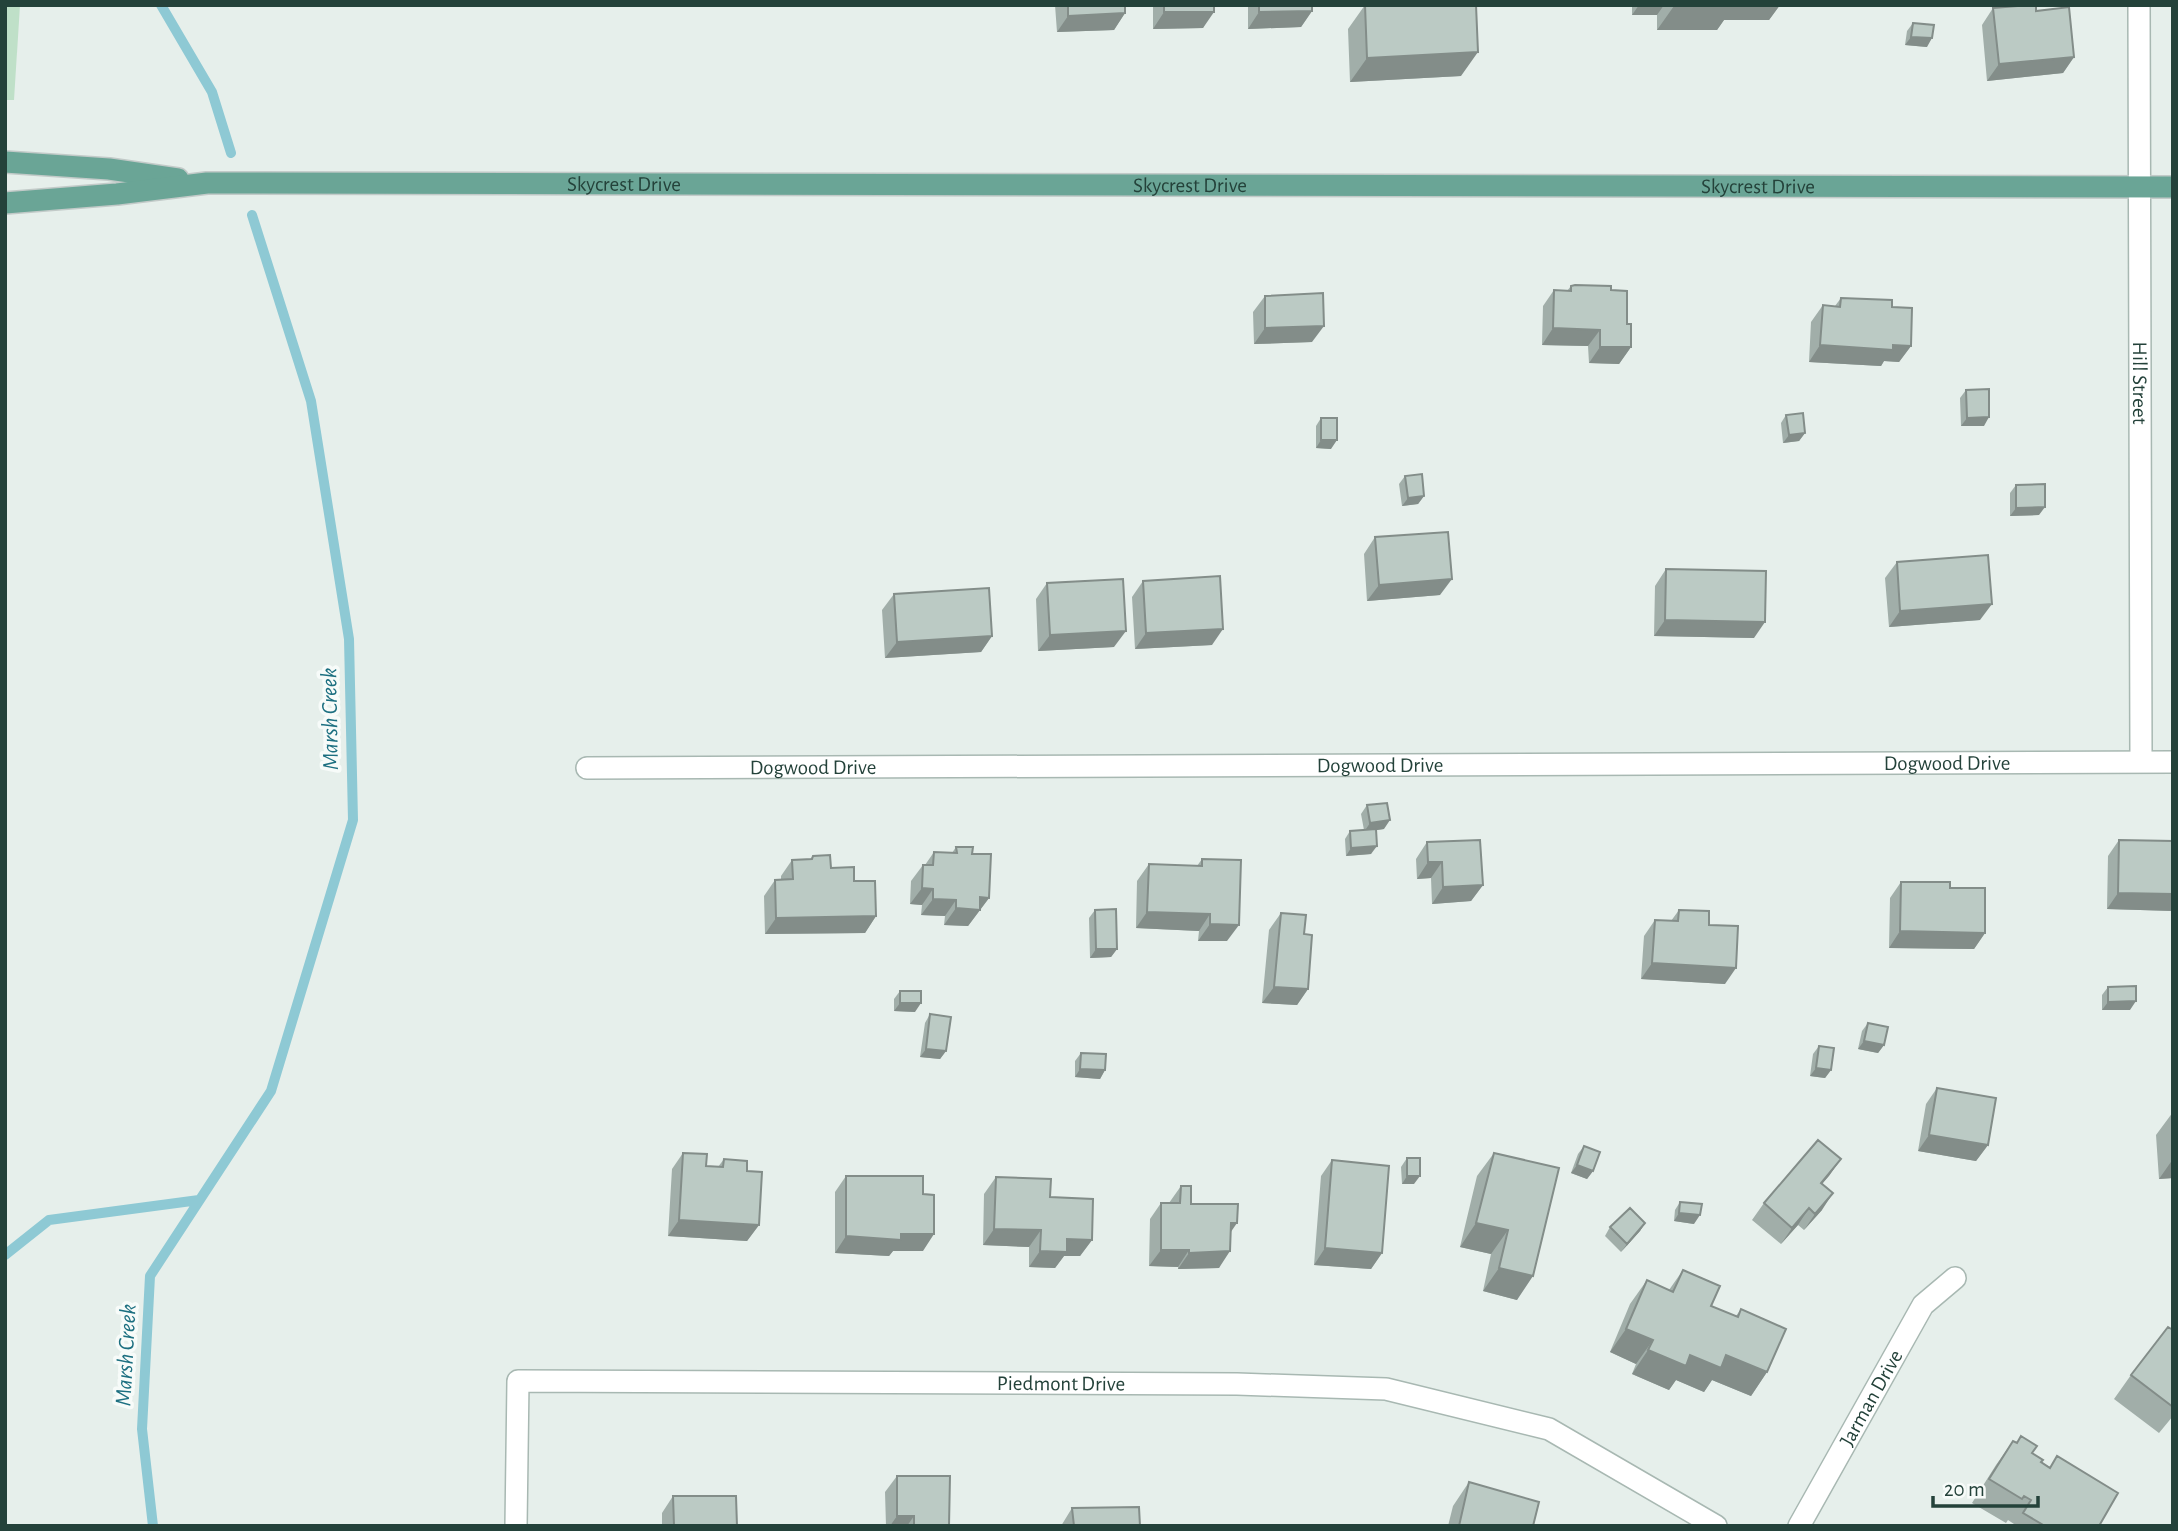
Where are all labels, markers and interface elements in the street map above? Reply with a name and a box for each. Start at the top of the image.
street label: Skycrest Drive [567,174,681,195]
street label: Skycrest Drive [1133,175,1247,196]
street label: Skycrest Drive [1701,176,1815,197]
street label: Hill Street [2129,342,2150,425]
water label: Marsh Creek [318,667,343,770]
street label: Dogwood Drive [1884,753,2010,774]
street label: Dogwood Drive [1317,755,1443,776]
street label: Dogwood Drive [750,757,876,778]
water label: Marsh Creek [112,1303,141,1407]
street label: Jarman Drive [1836,1346,1907,1450]
street label: Piedmont Drive [997,1373,1125,1395]
scale bar [1933,1464,2038,1508]
text: 20 m [1944,1479,1985,1500]

